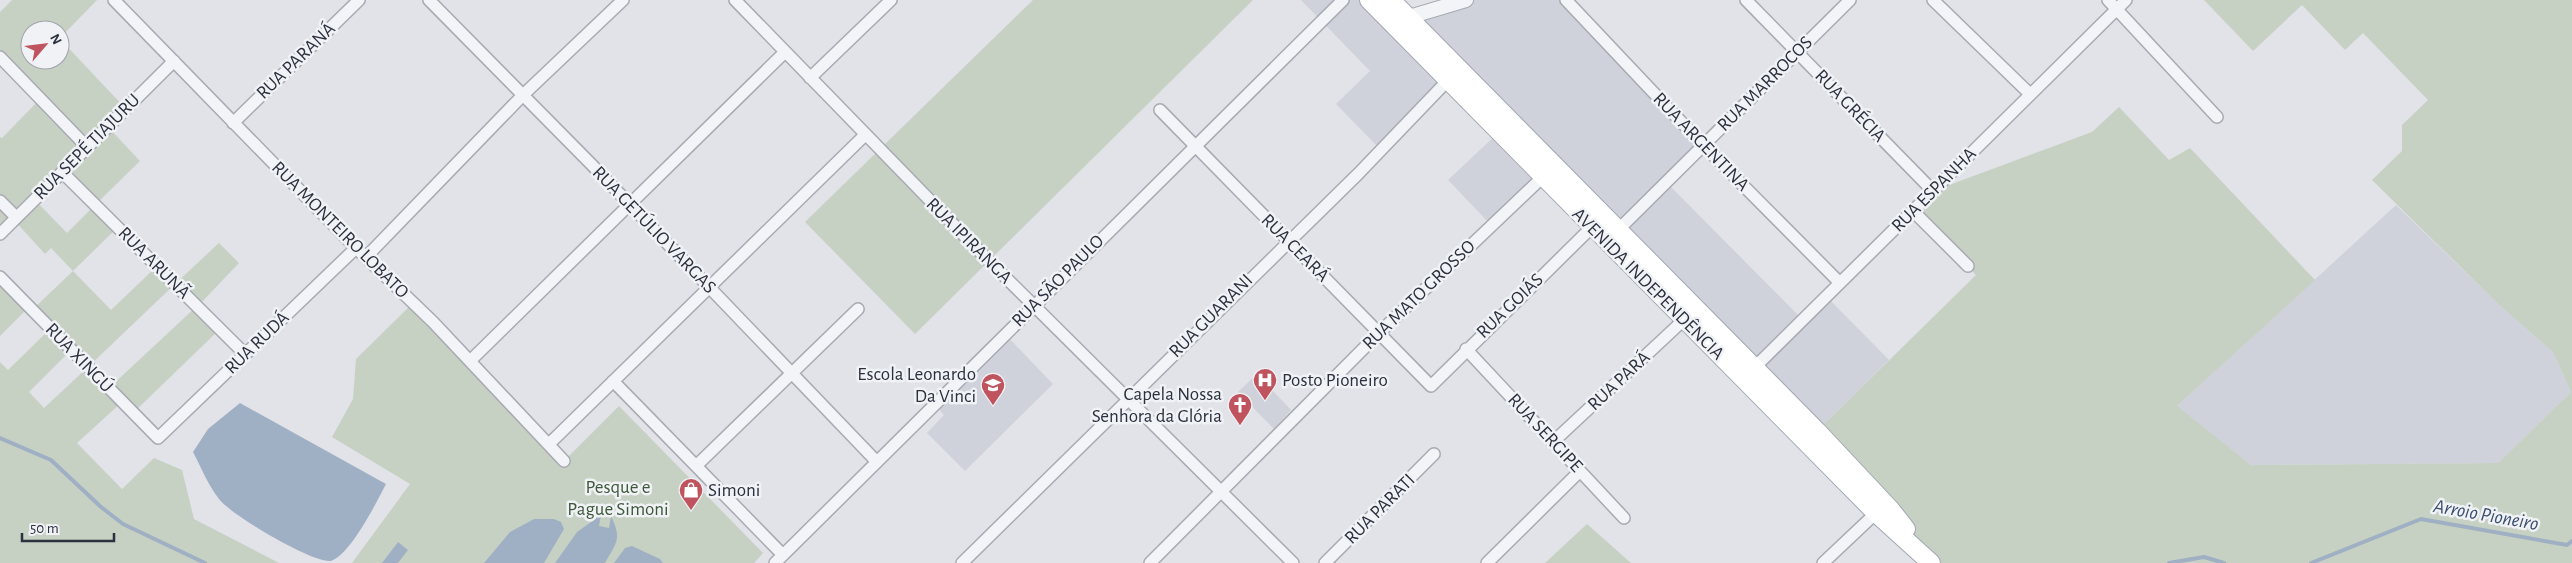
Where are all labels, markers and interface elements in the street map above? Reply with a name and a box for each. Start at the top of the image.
street label: RUA PARANÁ [252,18,339,103]
north arrow [20,20,70,70]
text: N [47,32,64,47]
street label: RUA MARROCOS [1714,33,1816,135]
street label: RUA GRÉCIA [1811,65,1890,146]
street label: RUA SEPÉ TIAJURU [29,89,144,204]
street label: RUA ARGENTINA [1649,89,1753,195]
street label: RUA ESPANHA [1888,144,1980,236]
street label: RUA MONTEIRO LOBATO [268,158,412,302]
street label: RUA GETÚLIO VARGAS [589,161,721,297]
street label: RUA IPIRANGA [923,195,1016,288]
street label: AVENIDA INDEPENDÊNCIA [1568,203,1729,364]
street label: RUA CEARÁ [1257,209,1334,286]
street label: RUA ARUNÃ [114,222,195,303]
street label: RUA SÃO PAULO [1007,230,1108,331]
street label: RUA MATO GROSSO [1359,237,1479,353]
street label: RUA GOIÁS [1472,268,1547,342]
street label: RUA GUARANI [1166,271,1256,361]
street label: RUA RUDÁ [220,307,293,378]
street label: RUA XINGÚ [42,318,118,396]
street label: RUA PARÁ [1583,346,1654,414]
place label: Escola Leonardo Da Vinci [857,365,976,406]
hospital icon: Posto Pioneiro [1252,367,1278,401]
place label: Posto Pioneiro [1282,371,1388,390]
school or university icon: Escola Leonardo Da Vinci [980,372,1006,406]
place label: Capela Nossa Senhora da Glória [1092,385,1222,426]
street label: RUA SERGIPE [1504,390,1586,476]
church icon: Capela Nossa Senhora da Glória [1227,392,1253,426]
street label: RUA PARATI [1341,470,1419,548]
shop icon: Simoni [678,477,704,511]
park label: Pesque e Pague Simoni [567,478,669,519]
place label: Simoni [708,481,760,500]
water label: Arroio Pioneiro [2431,496,2540,534]
scale bar [22,510,115,542]
text: 50 m [30,521,59,536]

